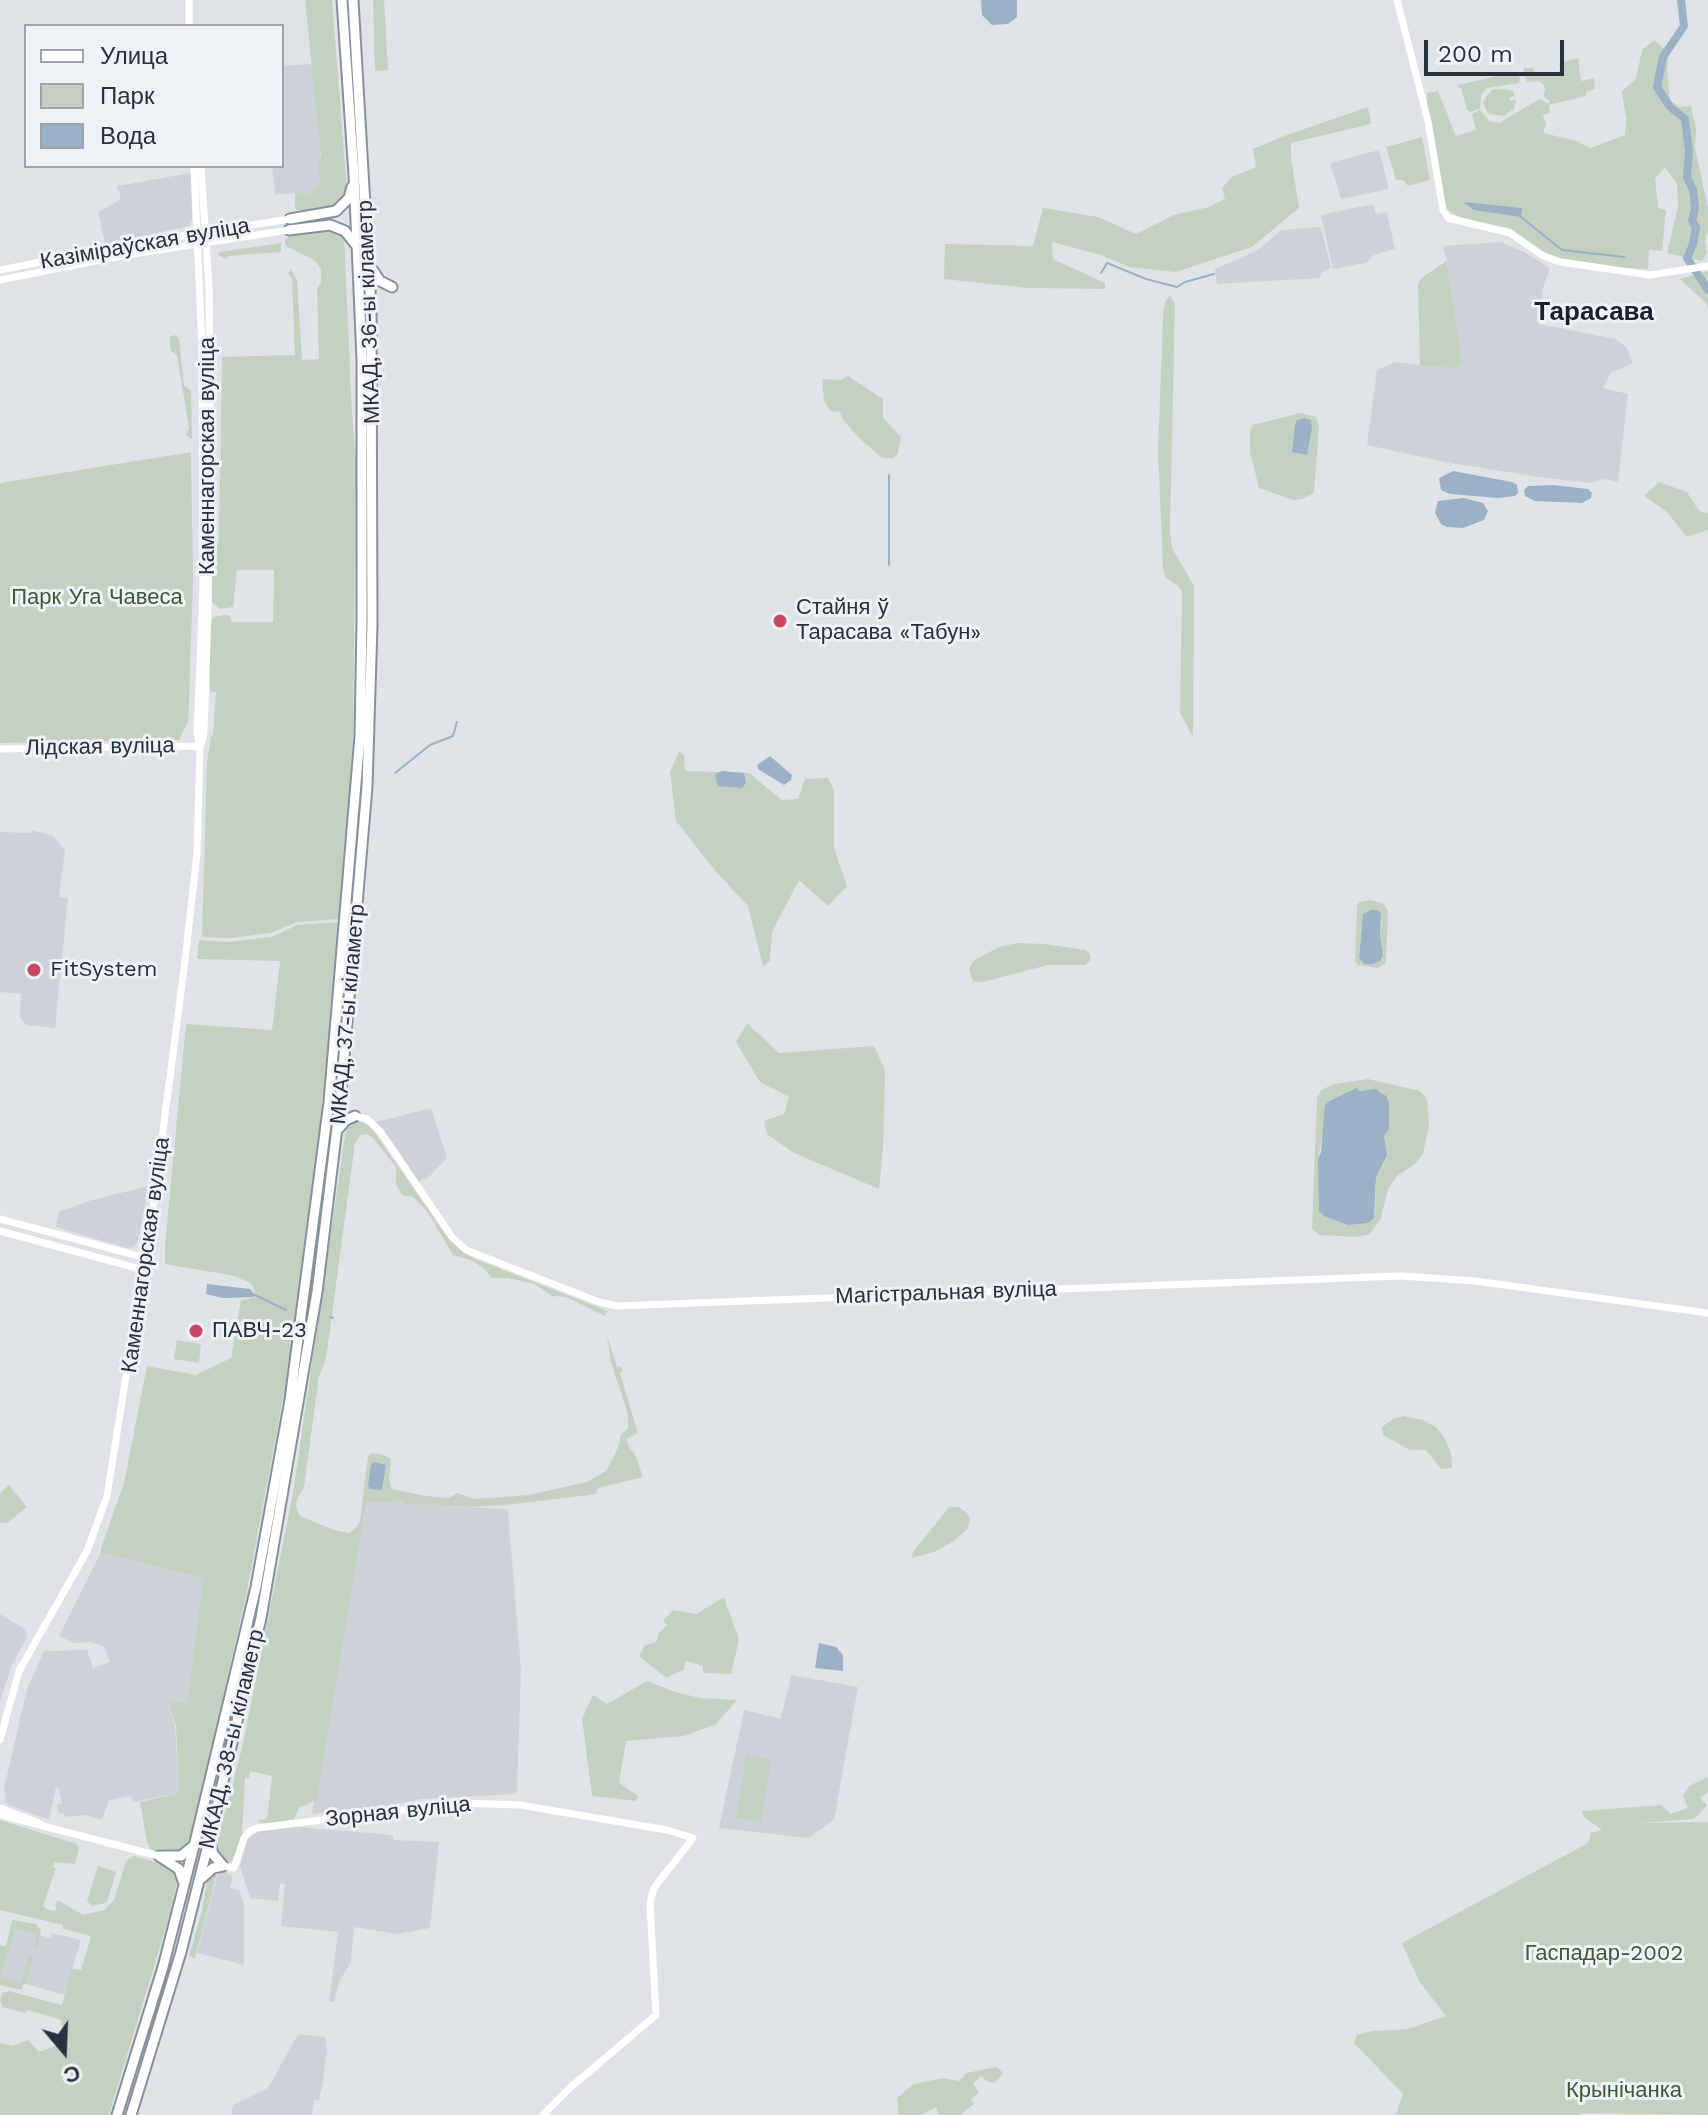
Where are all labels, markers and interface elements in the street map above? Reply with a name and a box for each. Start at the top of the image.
legend [24,24,284,168]
scale bar [1428,24,1568,74]
text: 200 m [1438,40,1513,68]
text: Улица [100,42,168,70]
text: Парк [100,82,154,110]
text: Вода [100,122,156,150]
street label: МКАД, 36-ы кіламетр [352,200,386,424]
street label: Казіміраўская вуліца [38,213,252,275]
district label: Тарасава [1534,296,1654,328]
street label: Каменнагорская вуліца [195,337,221,575]
park label: Парк Уга Чавеса [11,585,183,611]
place label: Стайня ў Тарасава «Табун» [796,595,981,646]
marker: Стайня ў Тарасава «Табун» [771,612,789,630]
street label: Лідская вуліца [25,733,175,761]
street label: МКАД, 37-ы кіламетр [325,903,371,1125]
place label: FitSystem [50,957,158,983]
marker: FitSystem [25,961,43,979]
street label: Каменнагорская вуліца [116,1135,176,1375]
street label: Магістральная вуліца [835,1276,1057,1310]
place label: ПАВЧ-23 [212,1318,307,1344]
marker: ПАВЧ-23 [187,1322,205,1340]
street label: МКАД, 38-ы кіламетр [194,1627,270,1851]
street label: Зорная вуліца [324,1791,472,1833]
park label: Гаспадар-2002 [1525,1941,1683,1967]
north arrow [24,2011,104,2091]
text: С [60,2060,84,2089]
park label: Крынічанка [1566,2078,1682,2104]

